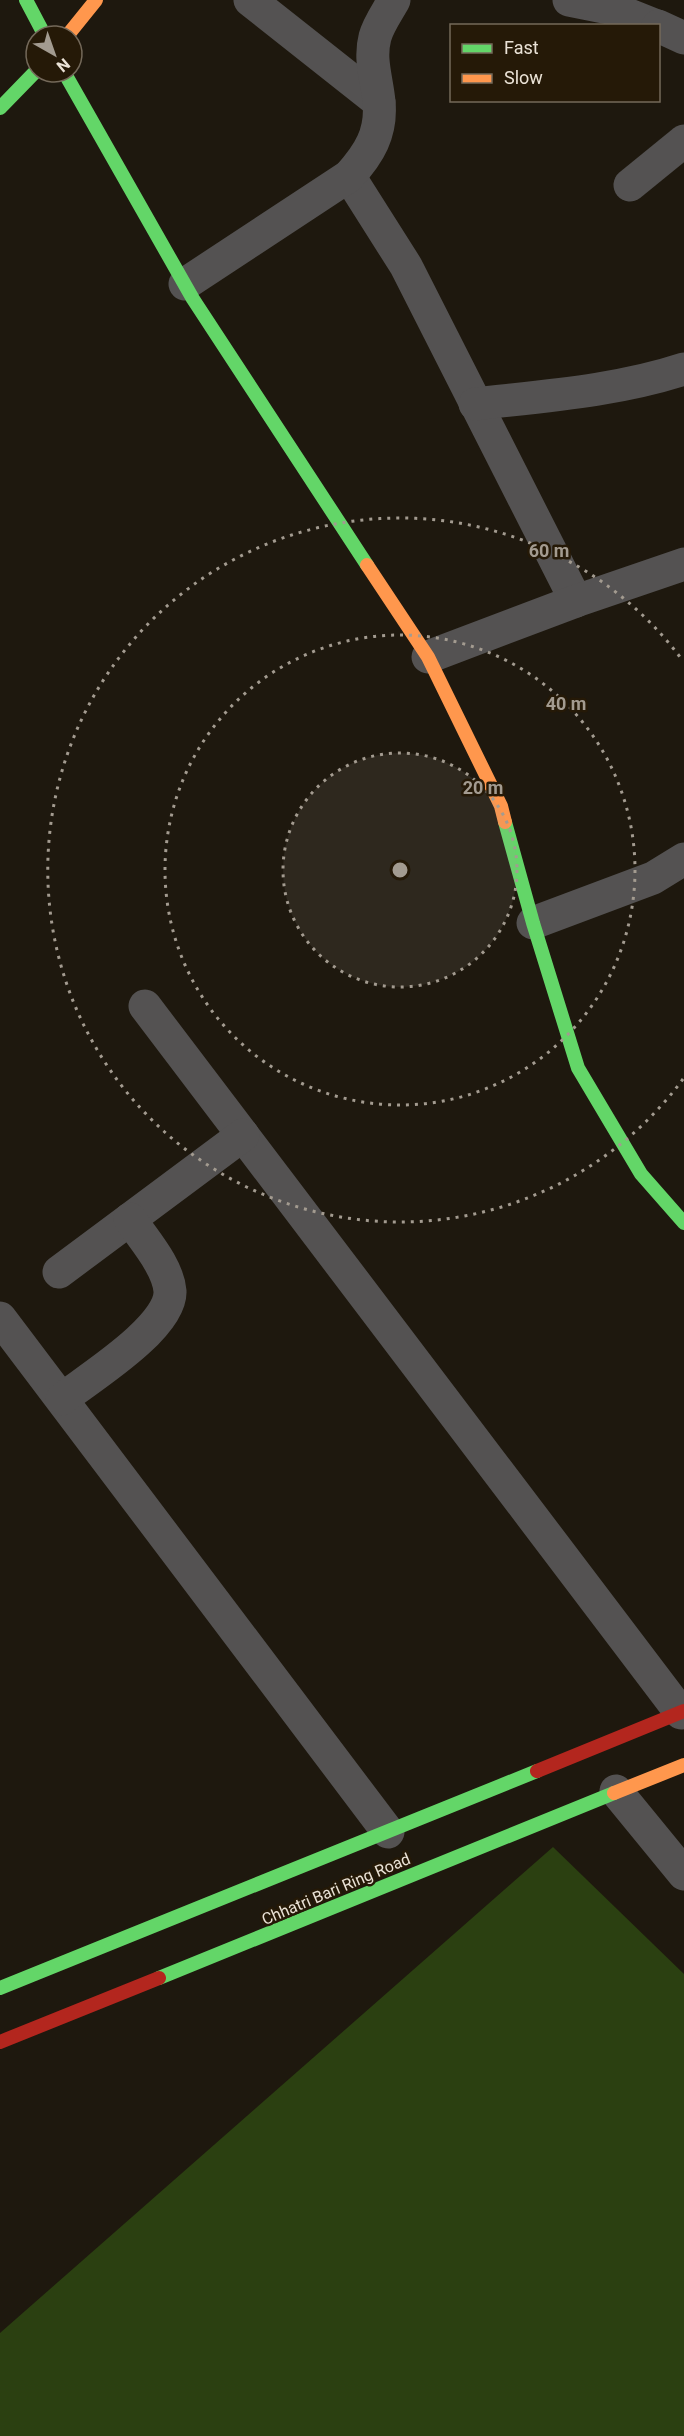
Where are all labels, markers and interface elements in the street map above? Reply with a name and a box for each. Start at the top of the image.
north arrow [24,24,84,84]
legend [450,24,660,102]
text: Fast [504,37,539,58]
text: N [53,54,74,76]
text: Slow [504,67,543,88]
text: 60 m [529,540,569,561]
text: 40 m [546,693,586,714]
text: 20 m [463,777,503,798]
centre of rings [390,860,410,880]
street label: Chhatri Bari Ring Road [259,1849,413,1929]

